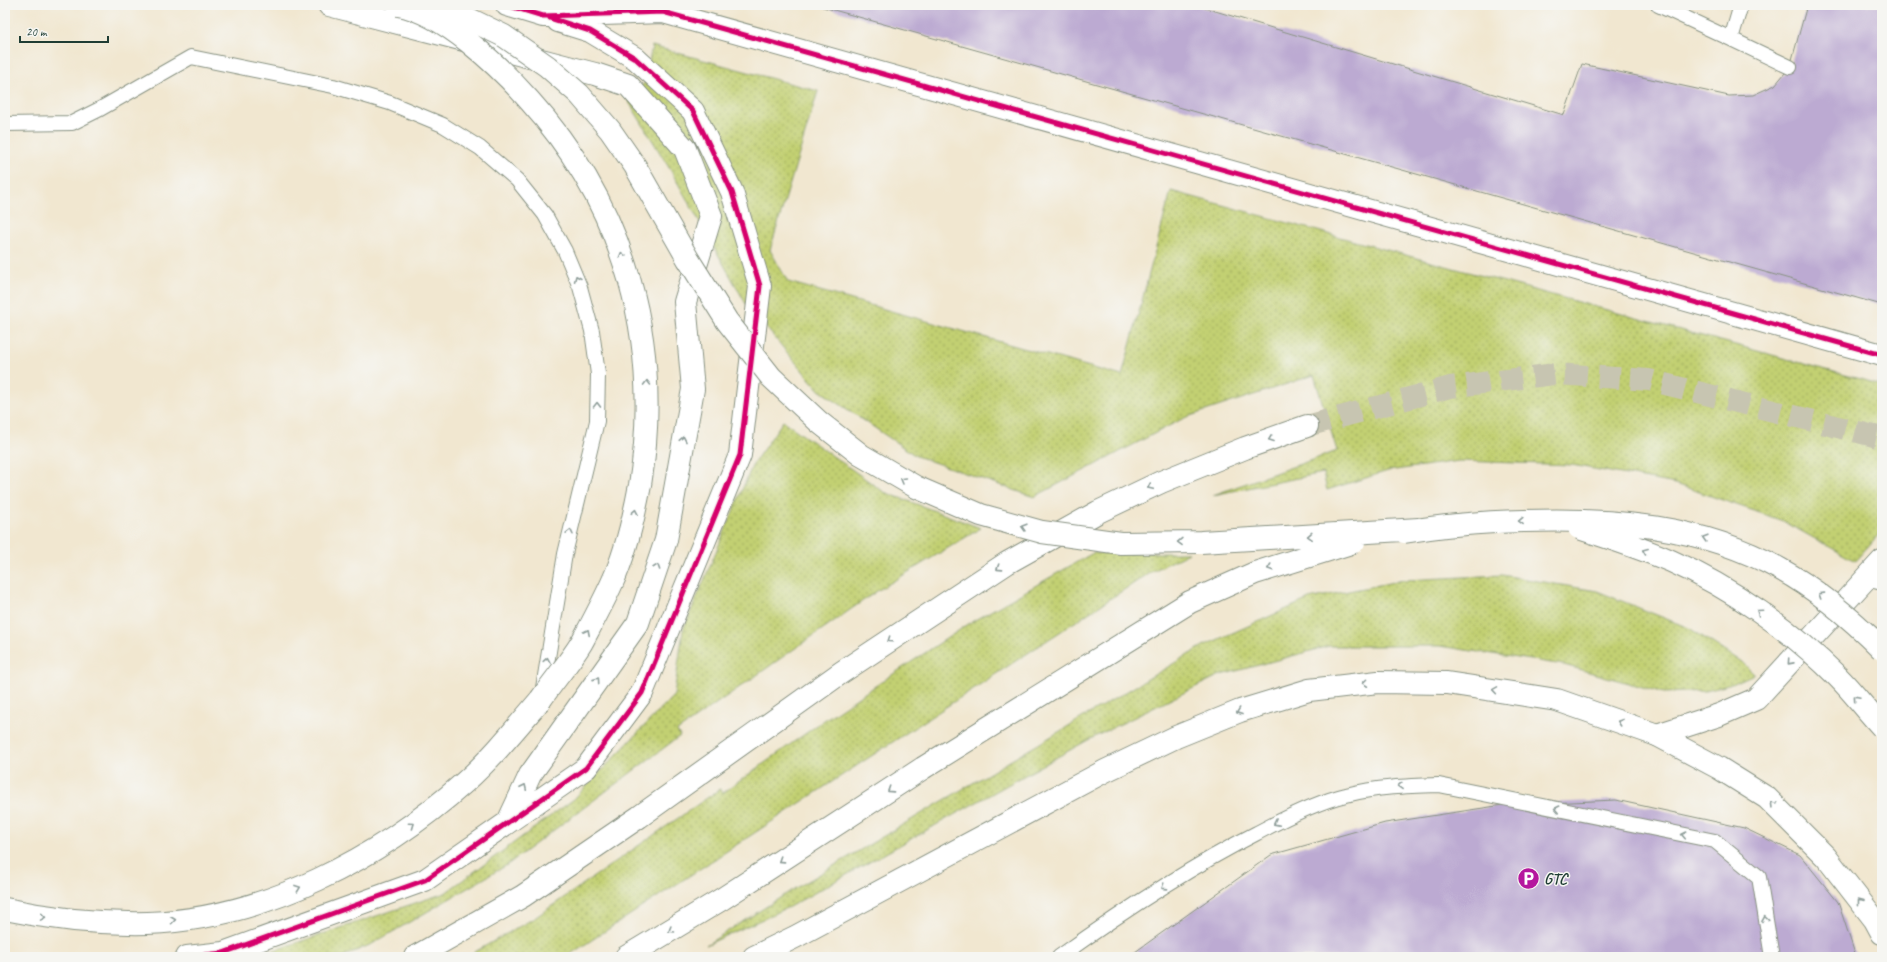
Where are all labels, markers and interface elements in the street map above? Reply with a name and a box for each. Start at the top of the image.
scale bar [20,18,108,44]
text: 20 m [26,24,48,40]
one-way arrow [618,252,627,259]
one-way arrow [573,274,581,281]
one-way arrow [643,380,651,386]
one-way arrow [593,402,601,408]
one-way arrow [1267,434,1274,442]
one-way arrow [678,436,687,443]
one-way arrow [900,477,907,484]
one-way arrow [1147,482,1154,490]
one-way arrow [630,508,639,515]
one-way arrow [1518,517,1524,525]
one-way arrow [1020,523,1027,532]
one-way arrow [566,529,574,535]
one-way arrow [1307,531,1313,540]
one-way arrow [1702,534,1709,543]
one-way arrow [1177,538,1183,546]
one-way arrow [1641,548,1648,556]
one-way arrow [653,563,661,570]
one-way arrow [996,563,1003,570]
one-way arrow [1267,563,1274,571]
one-way arrow [1818,592,1825,600]
one-way arrow [1756,609,1763,617]
one-way arrow [582,629,590,636]
one-way arrow [887,635,894,643]
one-way arrow [543,657,551,663]
one-way arrow [1787,657,1795,665]
one-way arrow [592,678,599,685]
one-way arrow [1362,679,1368,688]
one-way arrow [1491,686,1498,695]
one-way arrow [1854,695,1861,703]
one-way arrow [1236,707,1243,716]
one-way arrow [1617,718,1624,726]
one-way arrow [1397,782,1403,790]
one-way arrow [519,784,527,792]
one-way arrow [887,785,894,793]
one-way arrow [1770,802,1778,809]
one-way arrow [1553,806,1560,814]
one-way arrow [1273,818,1281,825]
one-way arrow [407,823,414,830]
one-way arrow [1681,832,1687,840]
one-way arrow [778,856,785,863]
parking icon: GTC [1515,866,1541,892]
place label: GTC [1544,869,1569,889]
one-way arrow [1161,883,1168,890]
one-way arrow [295,885,302,893]
one-way arrow [1858,898,1865,905]
one-way arrow [40,912,46,921]
one-way arrow [1762,915,1770,922]
one-way arrow [170,916,176,925]
one-way arrow [668,925,675,932]

